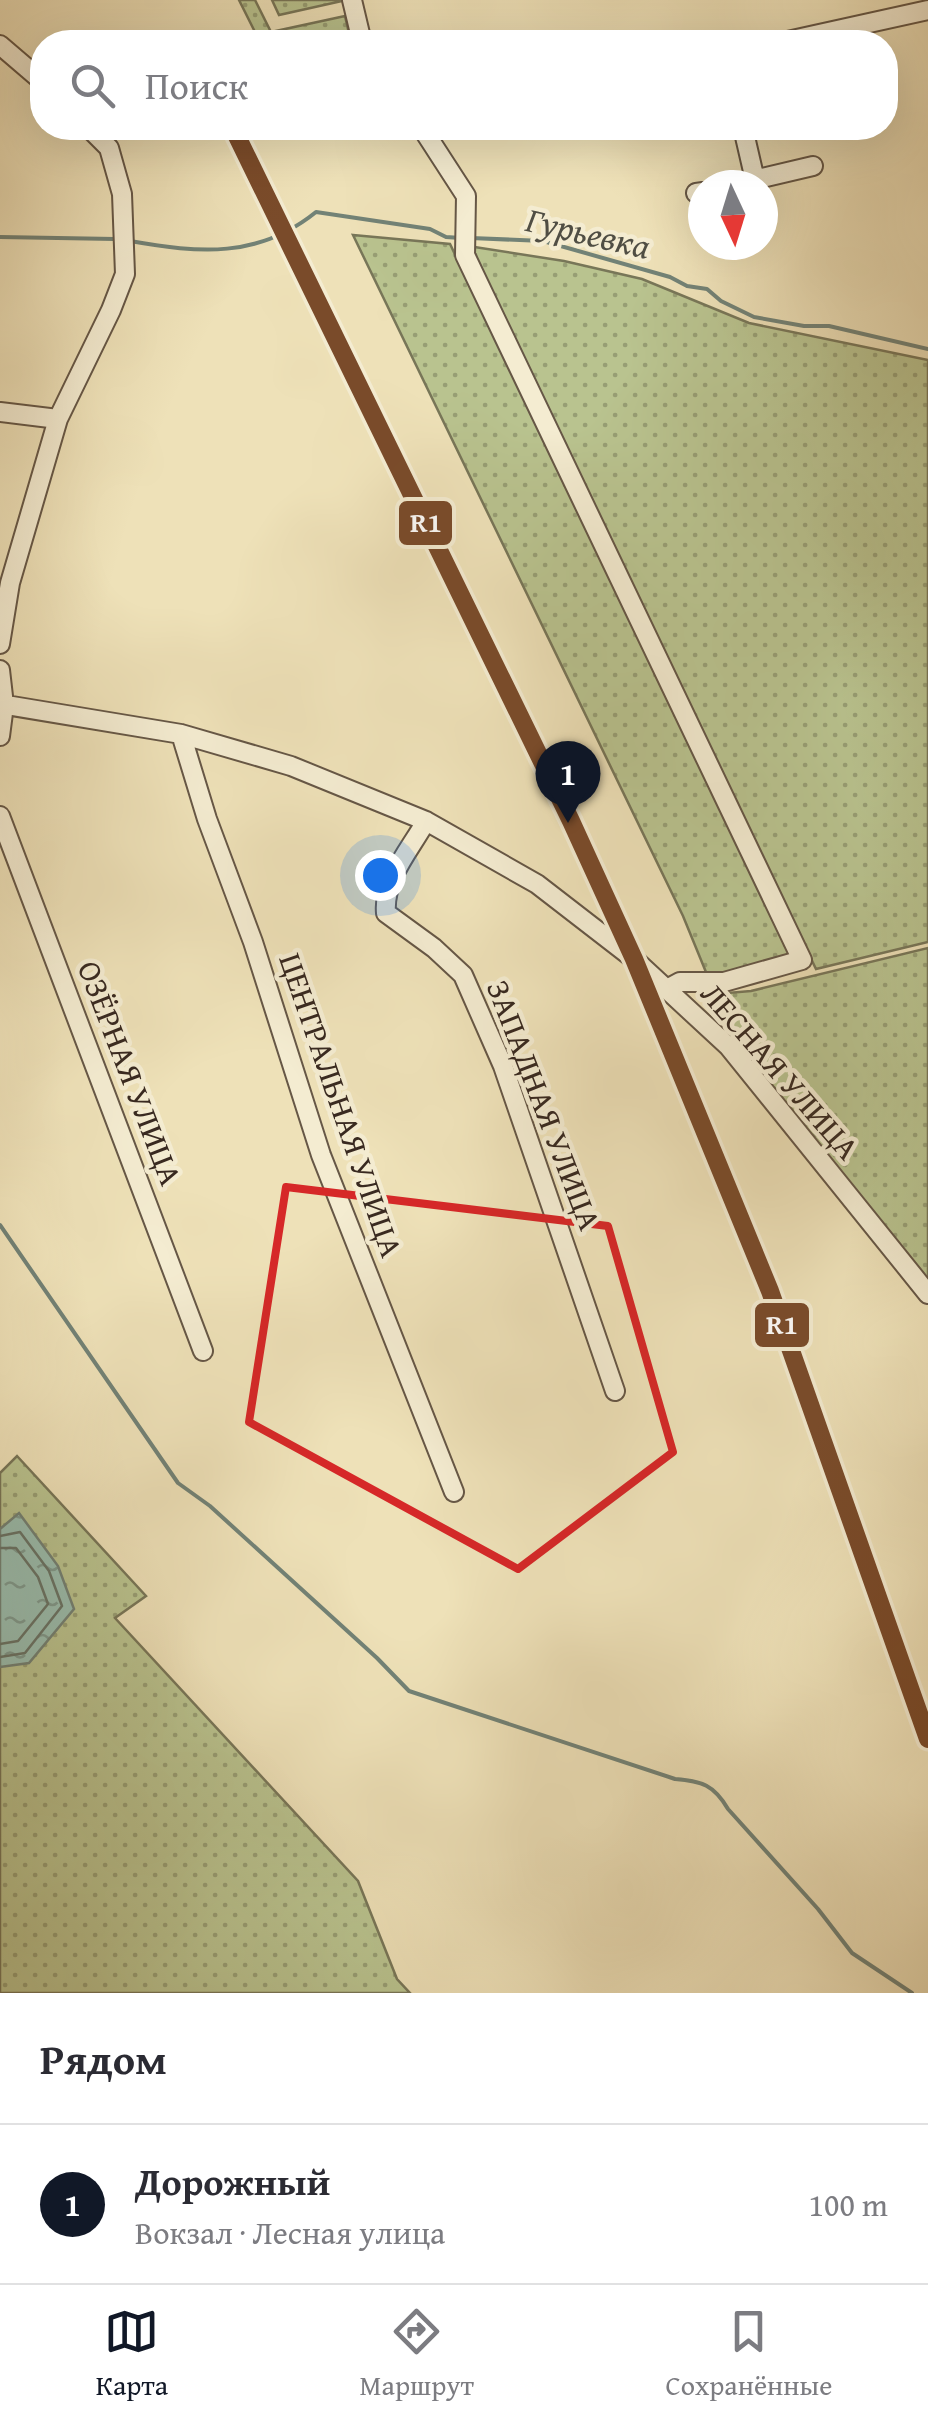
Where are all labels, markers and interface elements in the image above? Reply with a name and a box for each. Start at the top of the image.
search box [30,30,898,140]
text: Поиск [145,57,248,113]
icon: search [65,58,120,113]
north arrow [688,170,778,260]
water label: Гурьевка [520,193,655,272]
line badge: R1 [397,499,454,547]
text: R1 [410,501,442,542]
pin: 1 [536,740,600,823]
your location [355,850,406,901]
street label: ЦЕНТРАЛЬНАЯ УЛИЦА [267,947,416,1264]
street label: ОЗЁРНАЯ УЛИЦА [66,954,195,1193]
street label: ЛЕСНАЯ УЛИЦА [690,972,871,1170]
street label: ЗАПАДНАЯ УЛИЦА [475,973,614,1237]
line badge: R1 [753,1301,811,1349]
text: R1 [766,1303,798,1344]
text: Рядом [40,2028,167,2089]
text: Дорожный [135,2153,330,2209]
text: 1 [64,2181,81,2228]
text: 100 m [809,2181,888,2228]
text: Вокзал · Лесная улица [135,2209,445,2256]
tab: Карта [96,2304,168,2405]
tab: Маршрут [360,2304,474,2405]
tab: Сохранённые [665,2304,832,2405]

